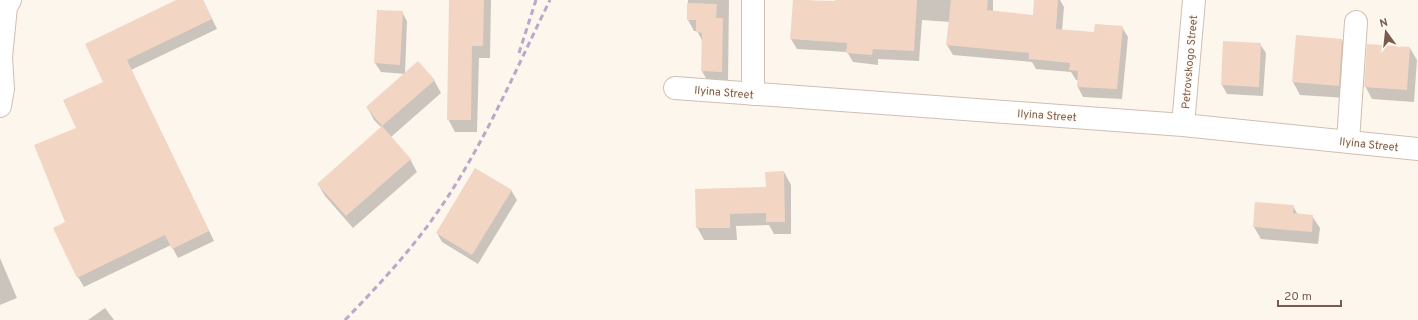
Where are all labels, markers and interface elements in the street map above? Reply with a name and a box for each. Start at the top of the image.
north arrow [1366,12,1406,52]
street label: Petrovskogo Street [1179,15,1201,110]
text: N [1378,16,1389,31]
street label: Ilyina Street [694,83,754,103]
street label: Ilyina Street [1017,107,1077,125]
street label: Ilyina Street [1339,135,1399,155]
scale bar [1278,282,1341,308]
text: 20 m [1284,289,1312,305]

